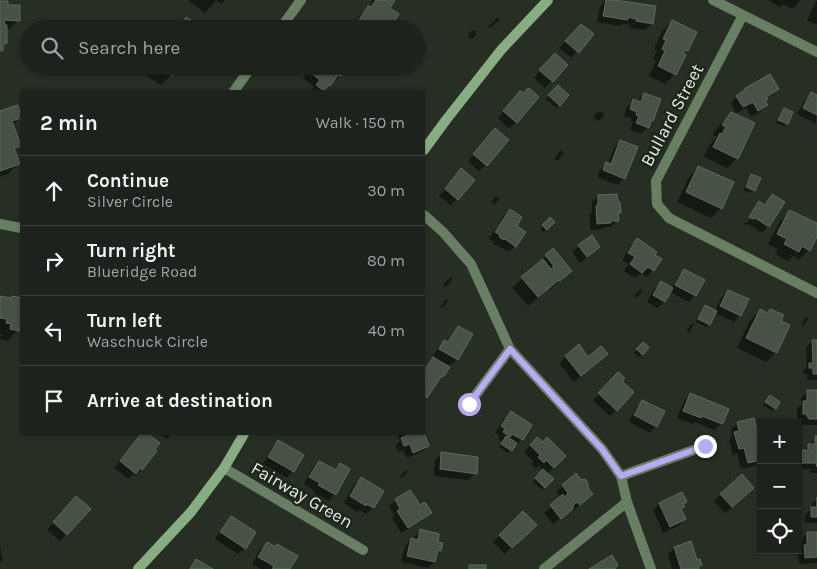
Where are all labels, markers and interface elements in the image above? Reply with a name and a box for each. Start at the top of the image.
search box [20,20,425,75]
icon: search [38,34,66,62]
text: Search here [78,37,180,59]
street label: Bullard Street [636,60,708,170]
text: 2 min [40,111,98,135]
text: Walk · 150 m [316,113,405,132]
text: Continue [87,170,169,192]
icon: ahead [40,177,68,205]
text: 30 m [367,181,405,200]
text: Silver Circle [87,192,173,211]
text: Turn right [87,240,176,262]
icon: right [40,247,68,275]
text: 80 m [367,251,405,270]
text: Blueridge Road [87,262,197,281]
text: Turn left [87,310,162,332]
icon: left [40,317,68,345]
text: 40 m [368,321,405,340]
text: Waschuck Circle [87,332,208,351]
icon: arrive [40,387,68,415]
text: Arrive at destination [87,390,273,412]
route start [458,393,481,416]
map controls [757,419,802,554]
button: + [757,419,802,464]
route end [694,435,717,458]
street label: Fairway Green [247,457,357,533]
button: − [757,464,802,509]
button: locate [757,509,802,554]

